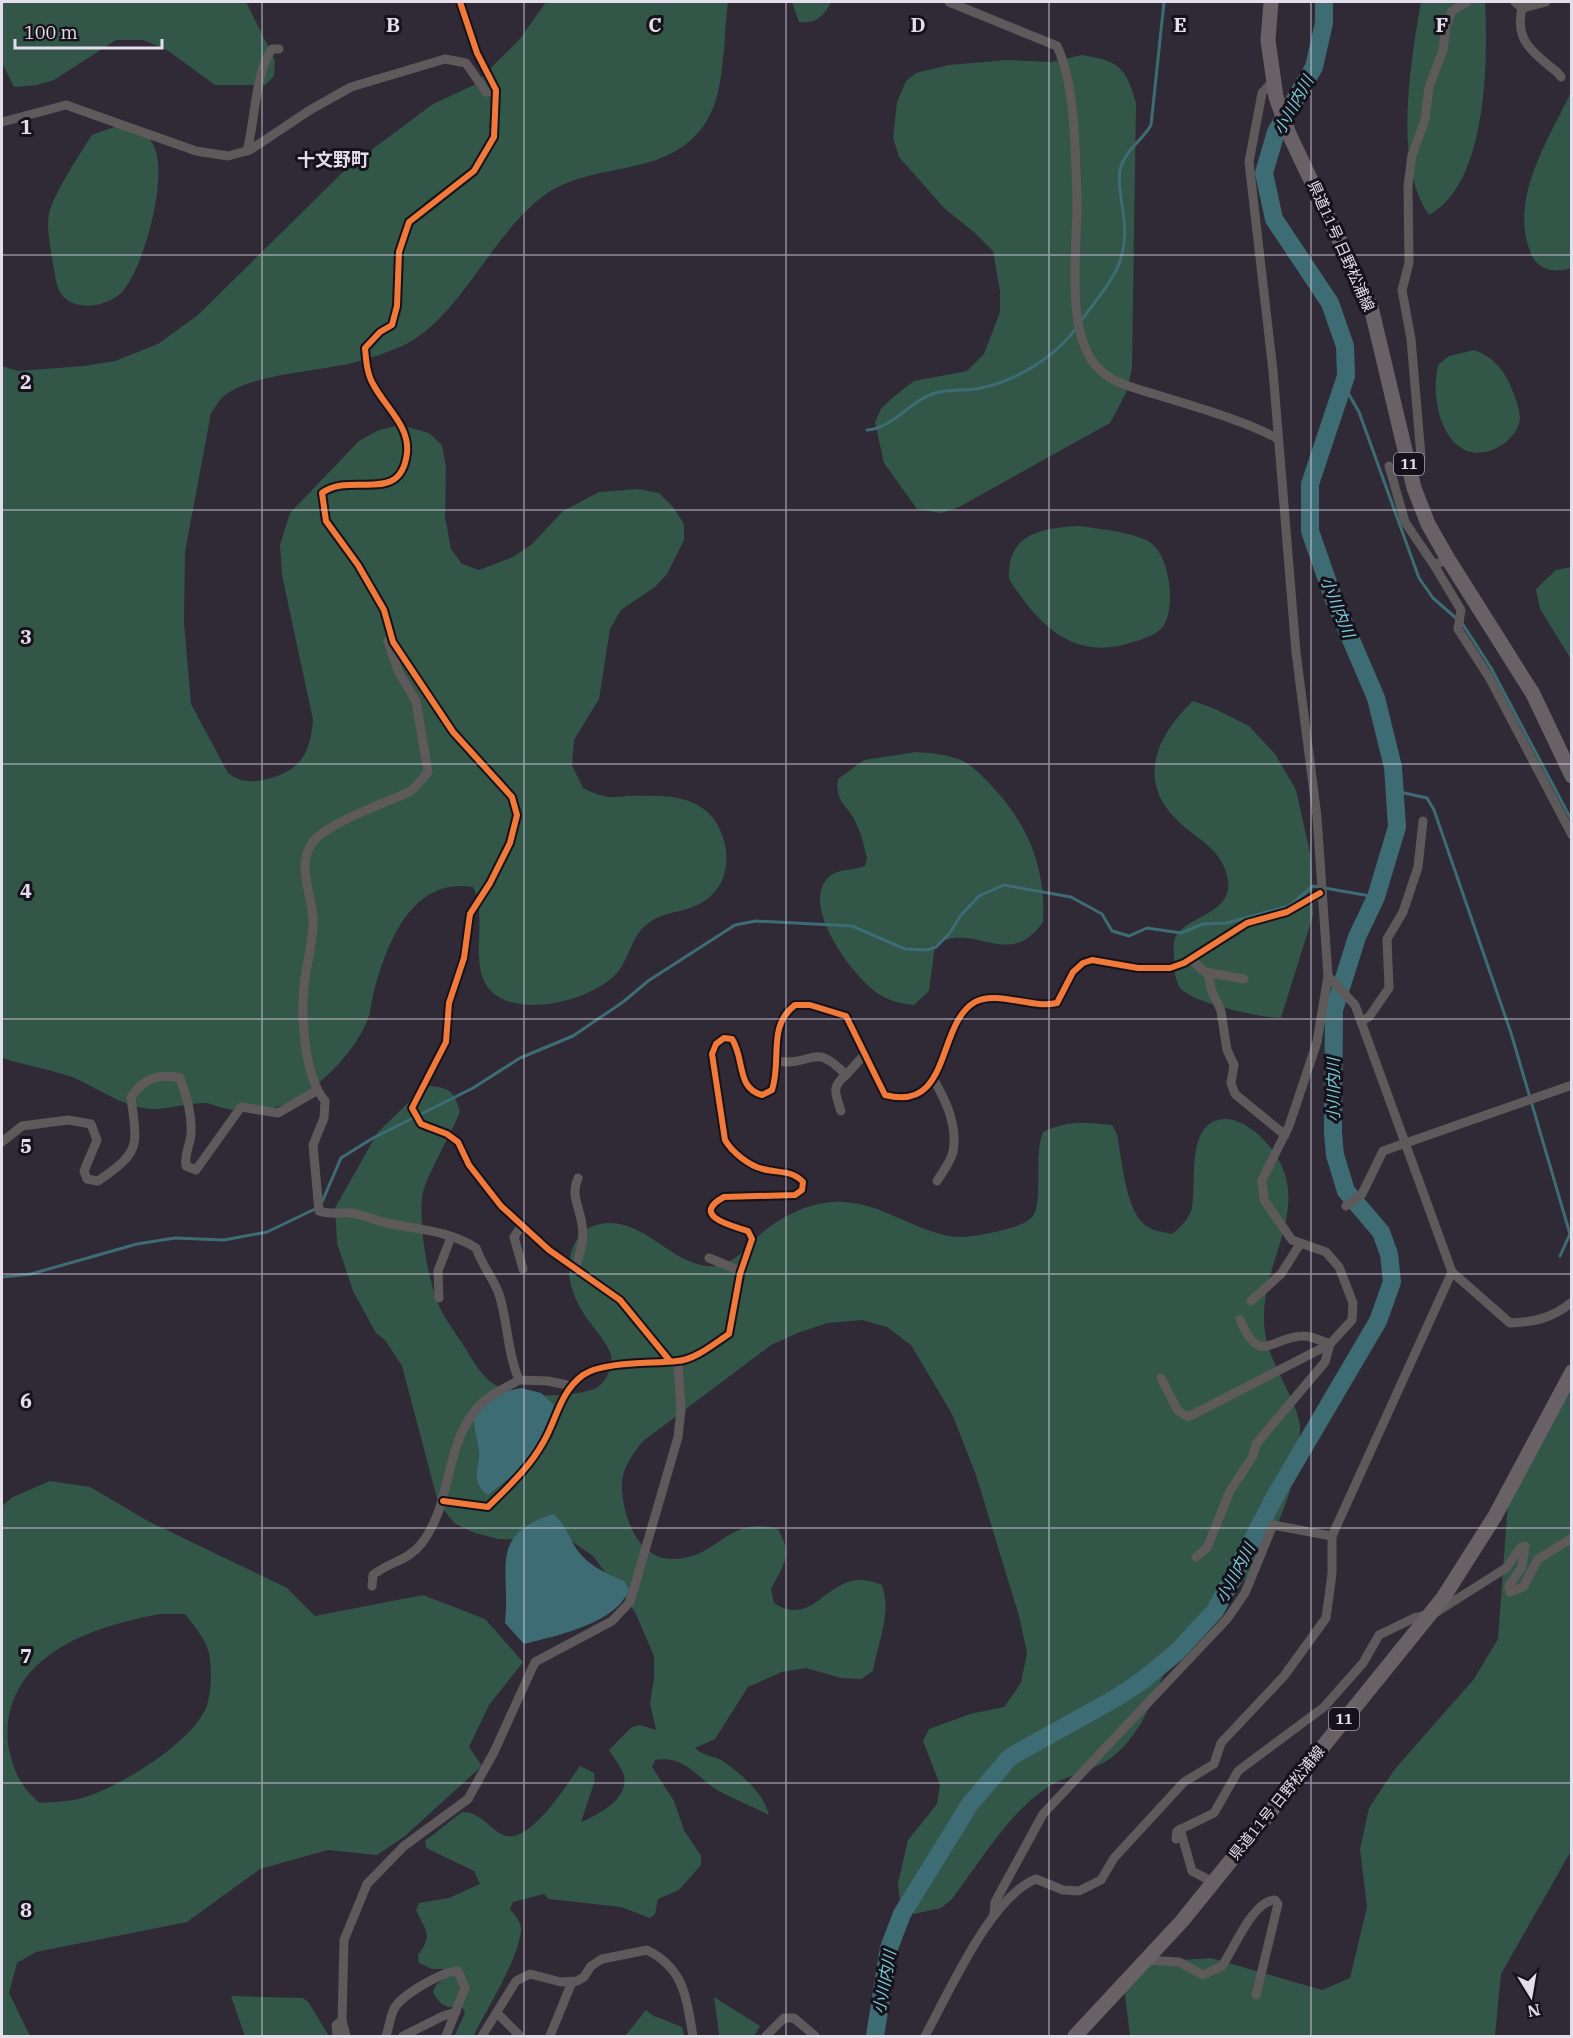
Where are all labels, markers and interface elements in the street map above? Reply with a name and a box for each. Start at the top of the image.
text: B [386,11,400,38]
text: C [648,11,662,38]
text: D [910,11,926,38]
text: E [1173,11,1187,38]
text: F [1436,11,1448,38]
scale bar [15,12,162,50]
text: 100 m [24,21,78,44]
water label: 小川内川 [1269,70,1318,138]
text: 1 [20,113,32,140]
district label: 十文野町 [297,148,369,171]
street label: 県道11号 日野松浦線 [1304,177,1379,314]
text: 2 [20,368,32,395]
road number: 11 [1394,453,1424,475]
water label: 小川内川 [1317,574,1360,642]
text: 3 [20,623,32,650]
text: 4 [20,877,32,904]
water label: 小川内川 [1323,1056,1343,1122]
text: 5 [20,1132,32,1159]
text: 6 [20,1387,32,1414]
water label: 小川内川 [1211,1538,1260,1606]
text: 7 [20,1642,32,1669]
road number: 11 [1329,1708,1359,1730]
street label: 県道11号 日野松浦線 [1225,1742,1329,1864]
text: 8 [20,1896,32,1923]
water label: 小川内川 [869,1947,900,2015]
north arrow [1501,1966,1561,2026]
text: N [1526,2000,1542,2022]

